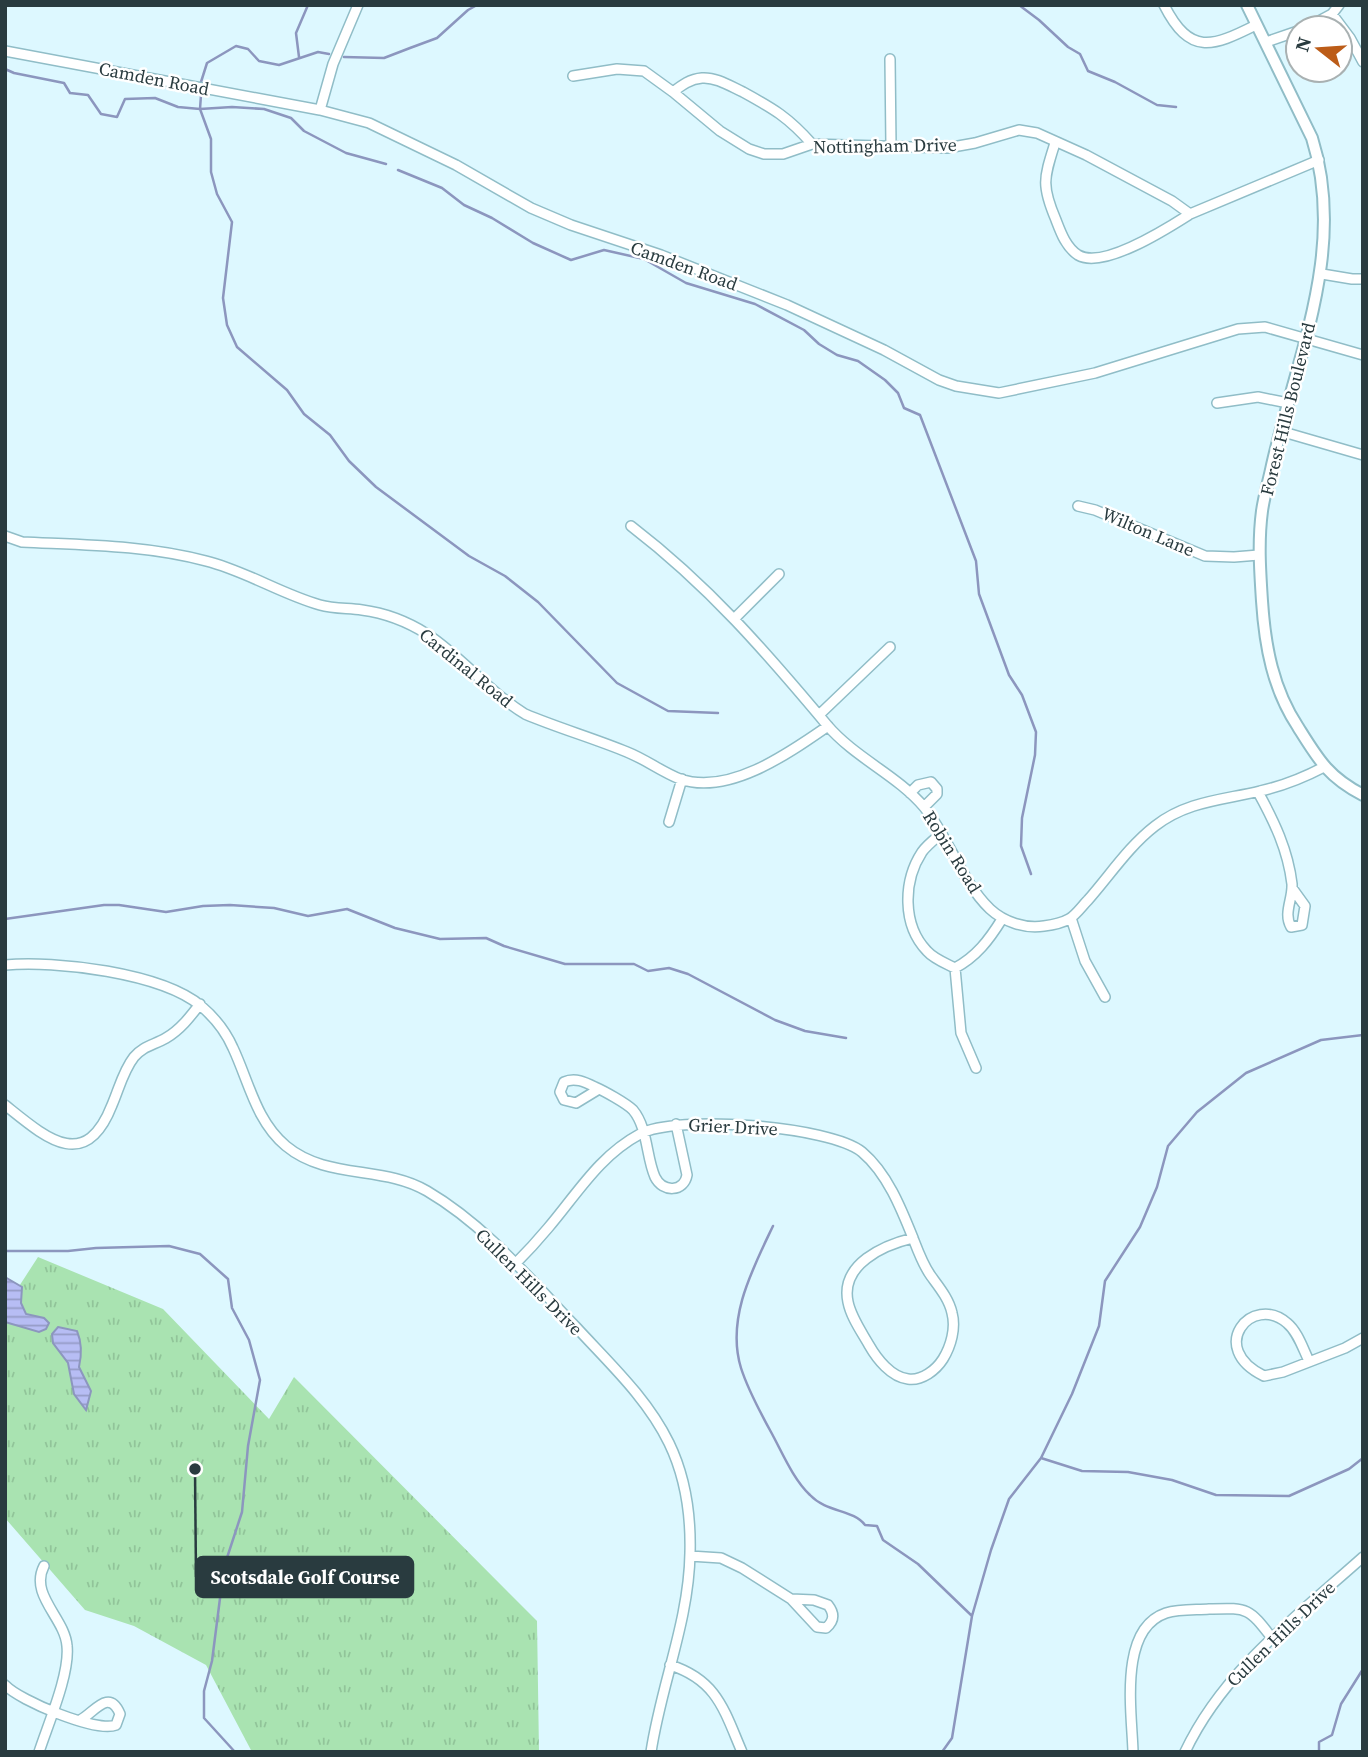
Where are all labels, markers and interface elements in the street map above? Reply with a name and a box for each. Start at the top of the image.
north arrow [1284,14,1354,84]
text: N [1288,33,1317,54]
street label: Camden Road [97,56,211,101]
street label: Nottingham Drive [813,132,957,159]
street label: Camden Road [627,235,741,296]
street label: Forest Hills Boulevard [1254,320,1321,498]
street label: Wilton Lane [1098,501,1198,562]
street label: Cardinal Road [414,622,518,713]
street label: Robin Road [917,806,988,898]
street label: Grier Drive [688,1112,778,1141]
street label: Cullen Hills Drive [470,1222,589,1341]
callout: Scotsdale Golf Course [196,1557,413,1597]
text: Scotsdale Golf Course [210,1564,400,1590]
street label: Cullen Hills Drive [1221,1575,1341,1692]

